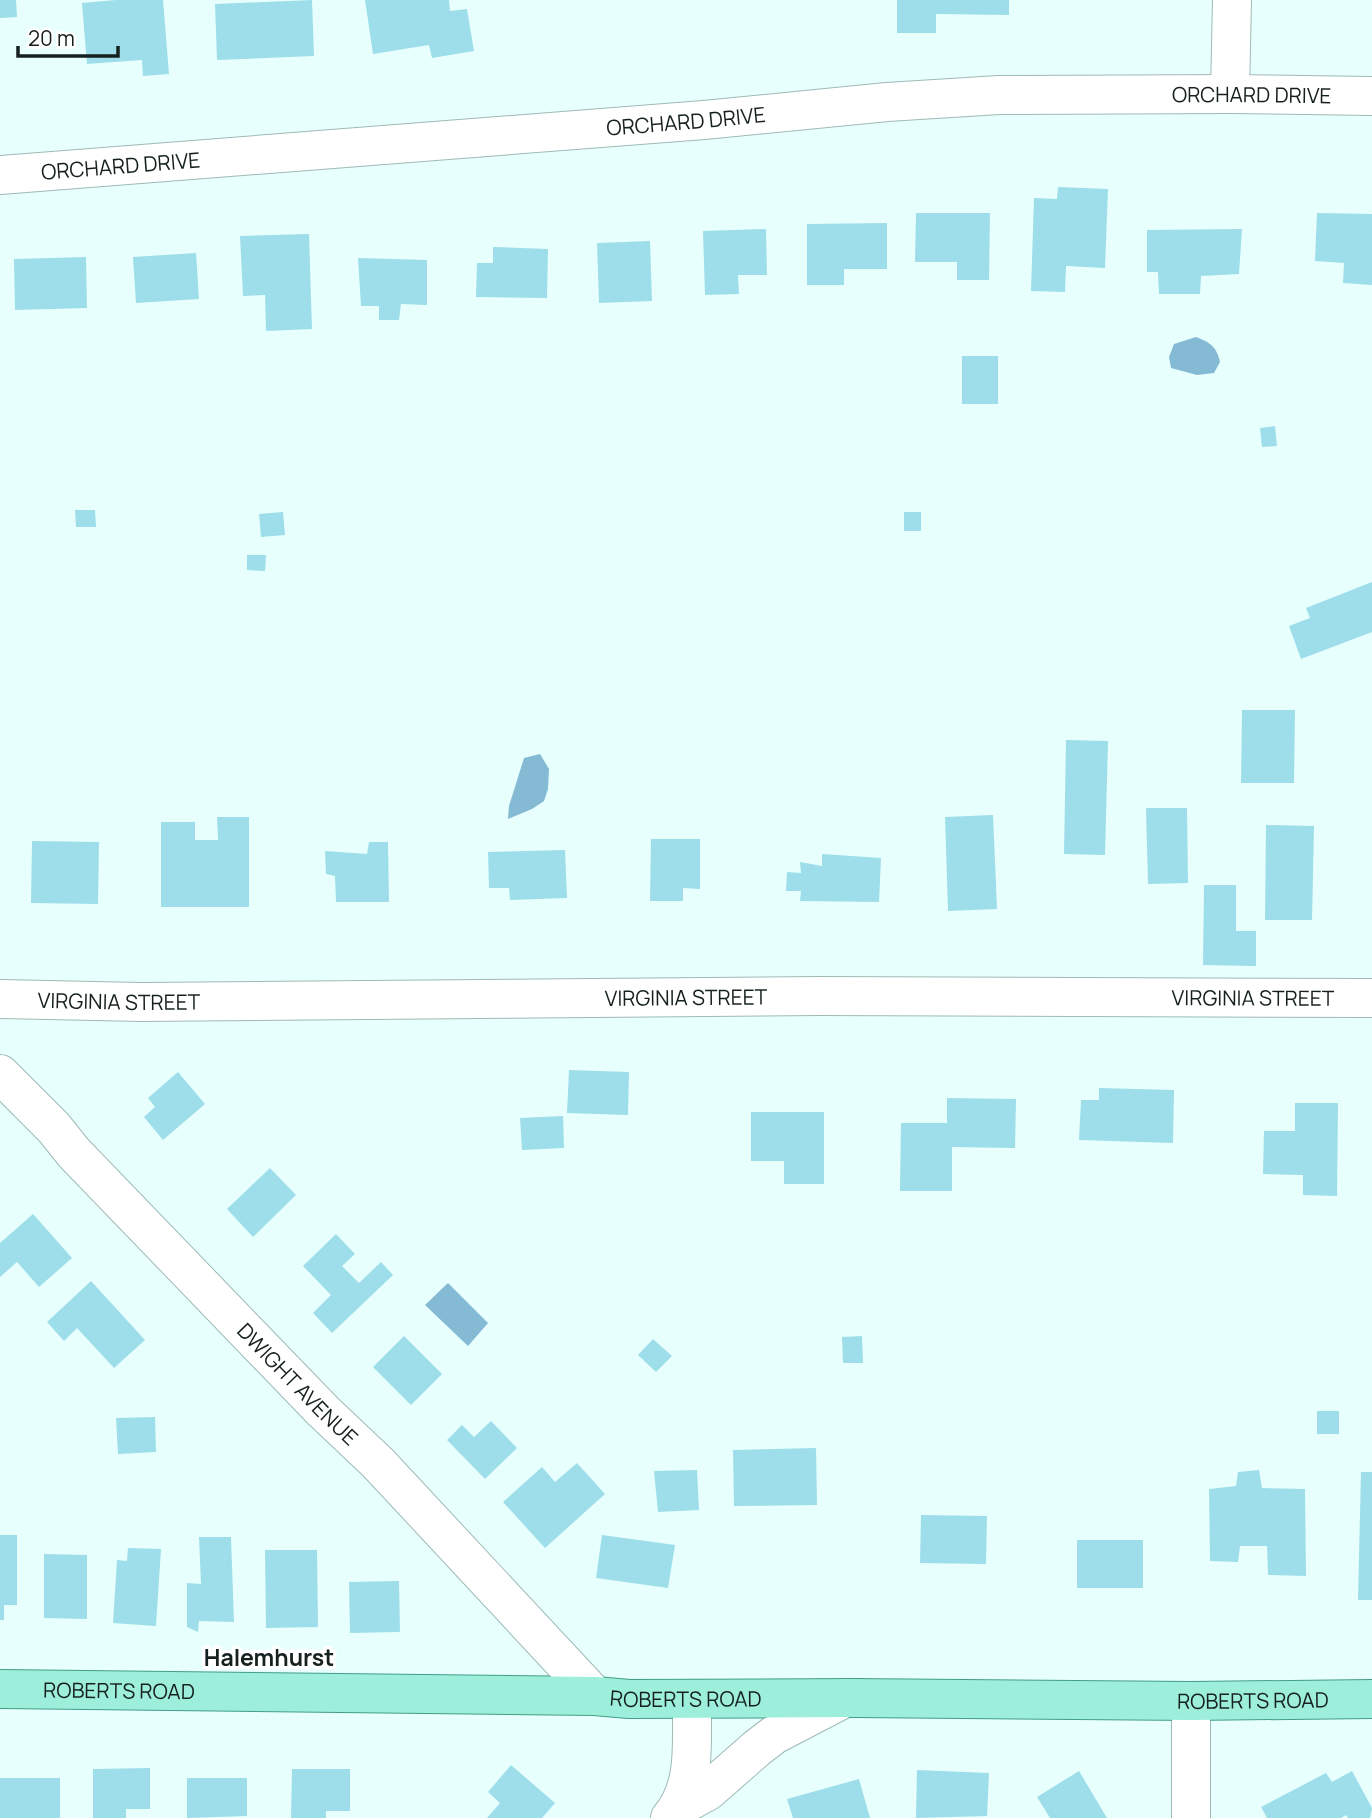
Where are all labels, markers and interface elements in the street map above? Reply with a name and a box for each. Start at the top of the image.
scale bar [18,14,117,58]
text: 20 m [28,24,75,52]
street label: ORCHARD DRIVE [1172,80,1332,109]
street label: ORCHARD DRIVE [605,100,767,142]
street label: ORCHARD DRIVE [40,145,201,186]
street label: VIRGINIA STREET [605,982,768,1012]
street label: VIRGINIA STREET [1172,983,1335,1012]
street label: VIRGINIA STREET [37,986,201,1016]
street label: DWIGHT AVENUE [231,1317,364,1451]
district label: Halemhurst [204,1641,334,1673]
street label: ROBERTS ROAD [43,1676,195,1705]
street label: ROBERTS ROAD [609,1683,762,1713]
street label: ROBERTS ROAD [1177,1685,1329,1715]

